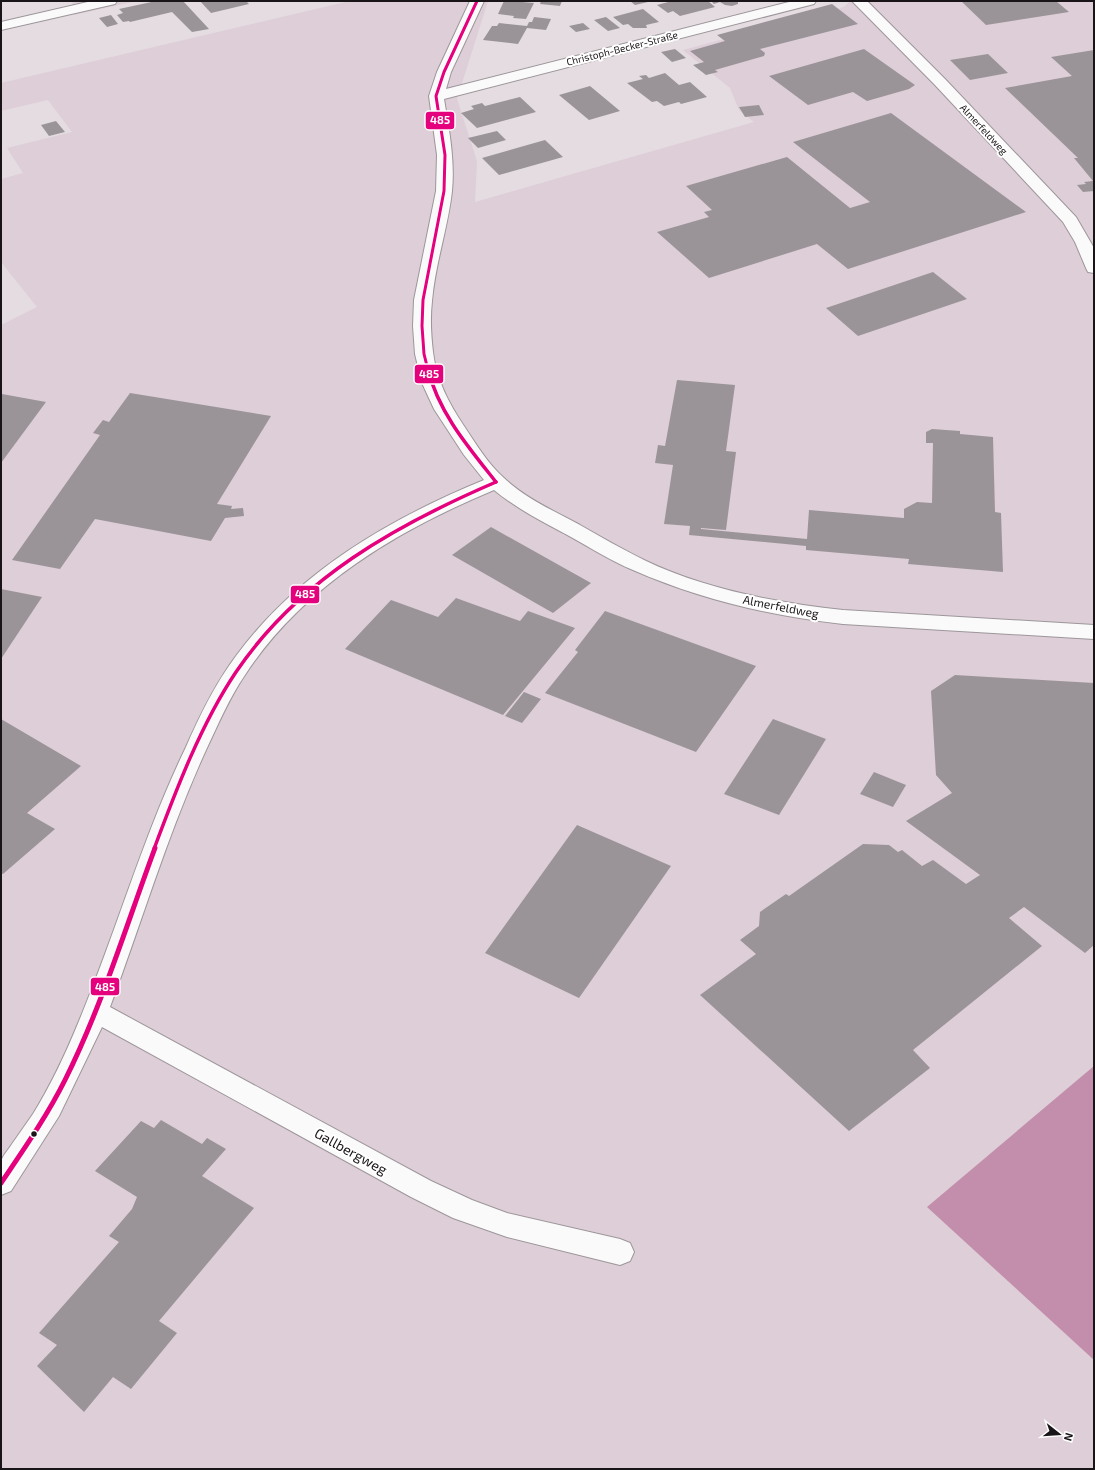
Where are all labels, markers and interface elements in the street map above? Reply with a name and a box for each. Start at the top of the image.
street label: Christoph-Becker-Straße [565,28,679,68]
street label: Almerfeldweg [958,101,1011,157]
line badge: 485 [425,111,455,130]
text: 485 [430,113,450,126]
line badge: 485 [414,364,444,384]
text: 485 [419,367,439,380]
line badge: 485 [290,585,320,604]
text: 485 [295,587,315,600]
street label: Almerfeldweg [742,592,820,620]
line badge: 485 [90,977,120,996]
text: 485 [95,980,115,993]
street label: Gallbergweg [312,1124,390,1178]
unlabelled marker [29,1129,39,1139]
north arrow [1039,1414,1079,1454]
text: N [1062,1431,1076,1443]

